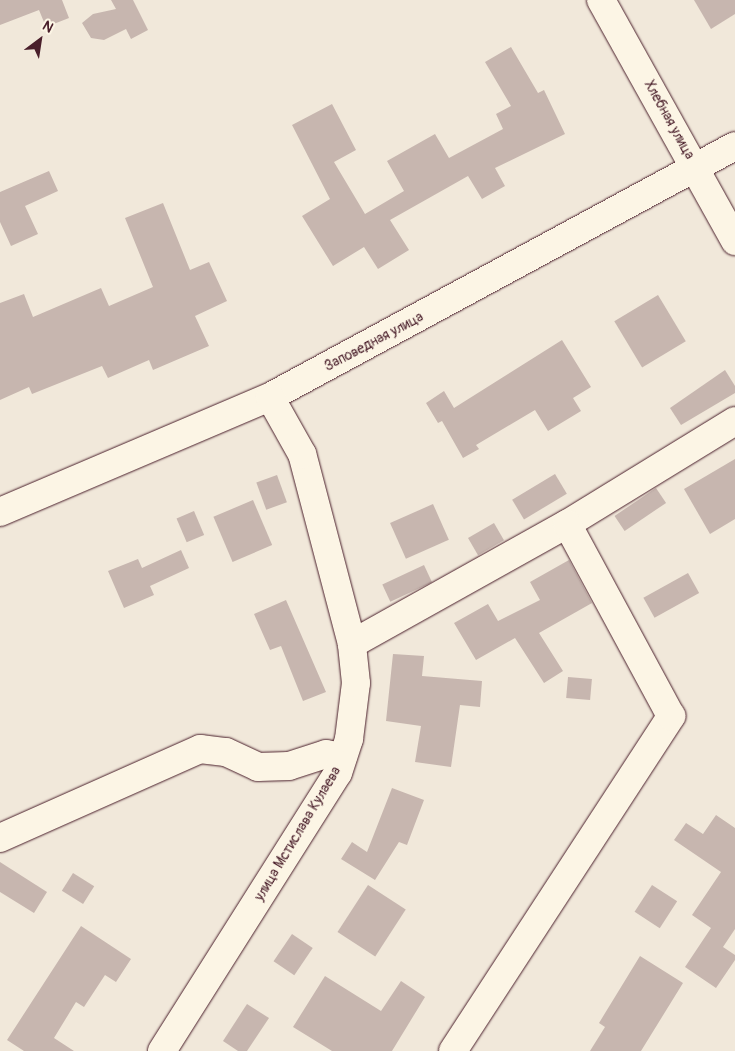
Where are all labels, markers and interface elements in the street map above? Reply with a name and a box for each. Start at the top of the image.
north arrow [15,15,65,65]
text: N [40,17,56,36]
street label: Хлебная улица [640,78,698,162]
street label: Заповедная улица [322,309,426,375]
street label: улица Мстислава Кулаева [251,764,345,904]

